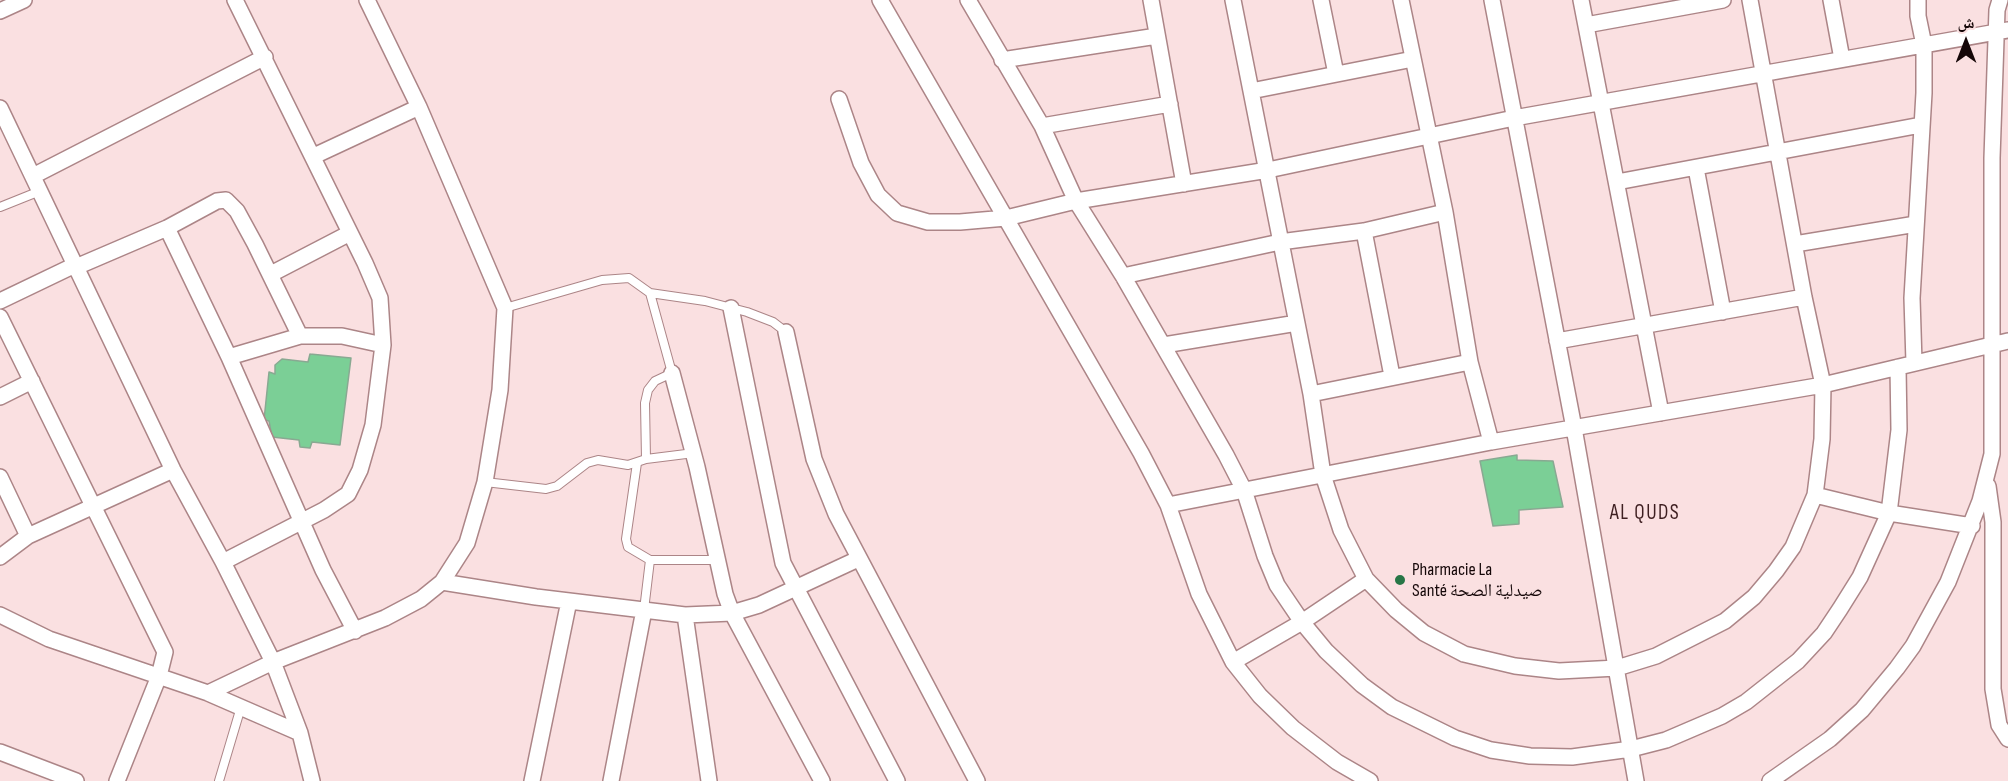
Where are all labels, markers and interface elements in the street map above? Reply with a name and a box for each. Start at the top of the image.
north arrow [1936,12,1996,72]
text: ش [1958,14,1974,33]
district label: AL QUDS [1610,501,1680,527]
place label: Pharmacie La Santé صيدلية الصحة [1412,559,1543,602]
marker: Pharmacie La Santé صيدلية الصحة [1393,573,1407,587]

